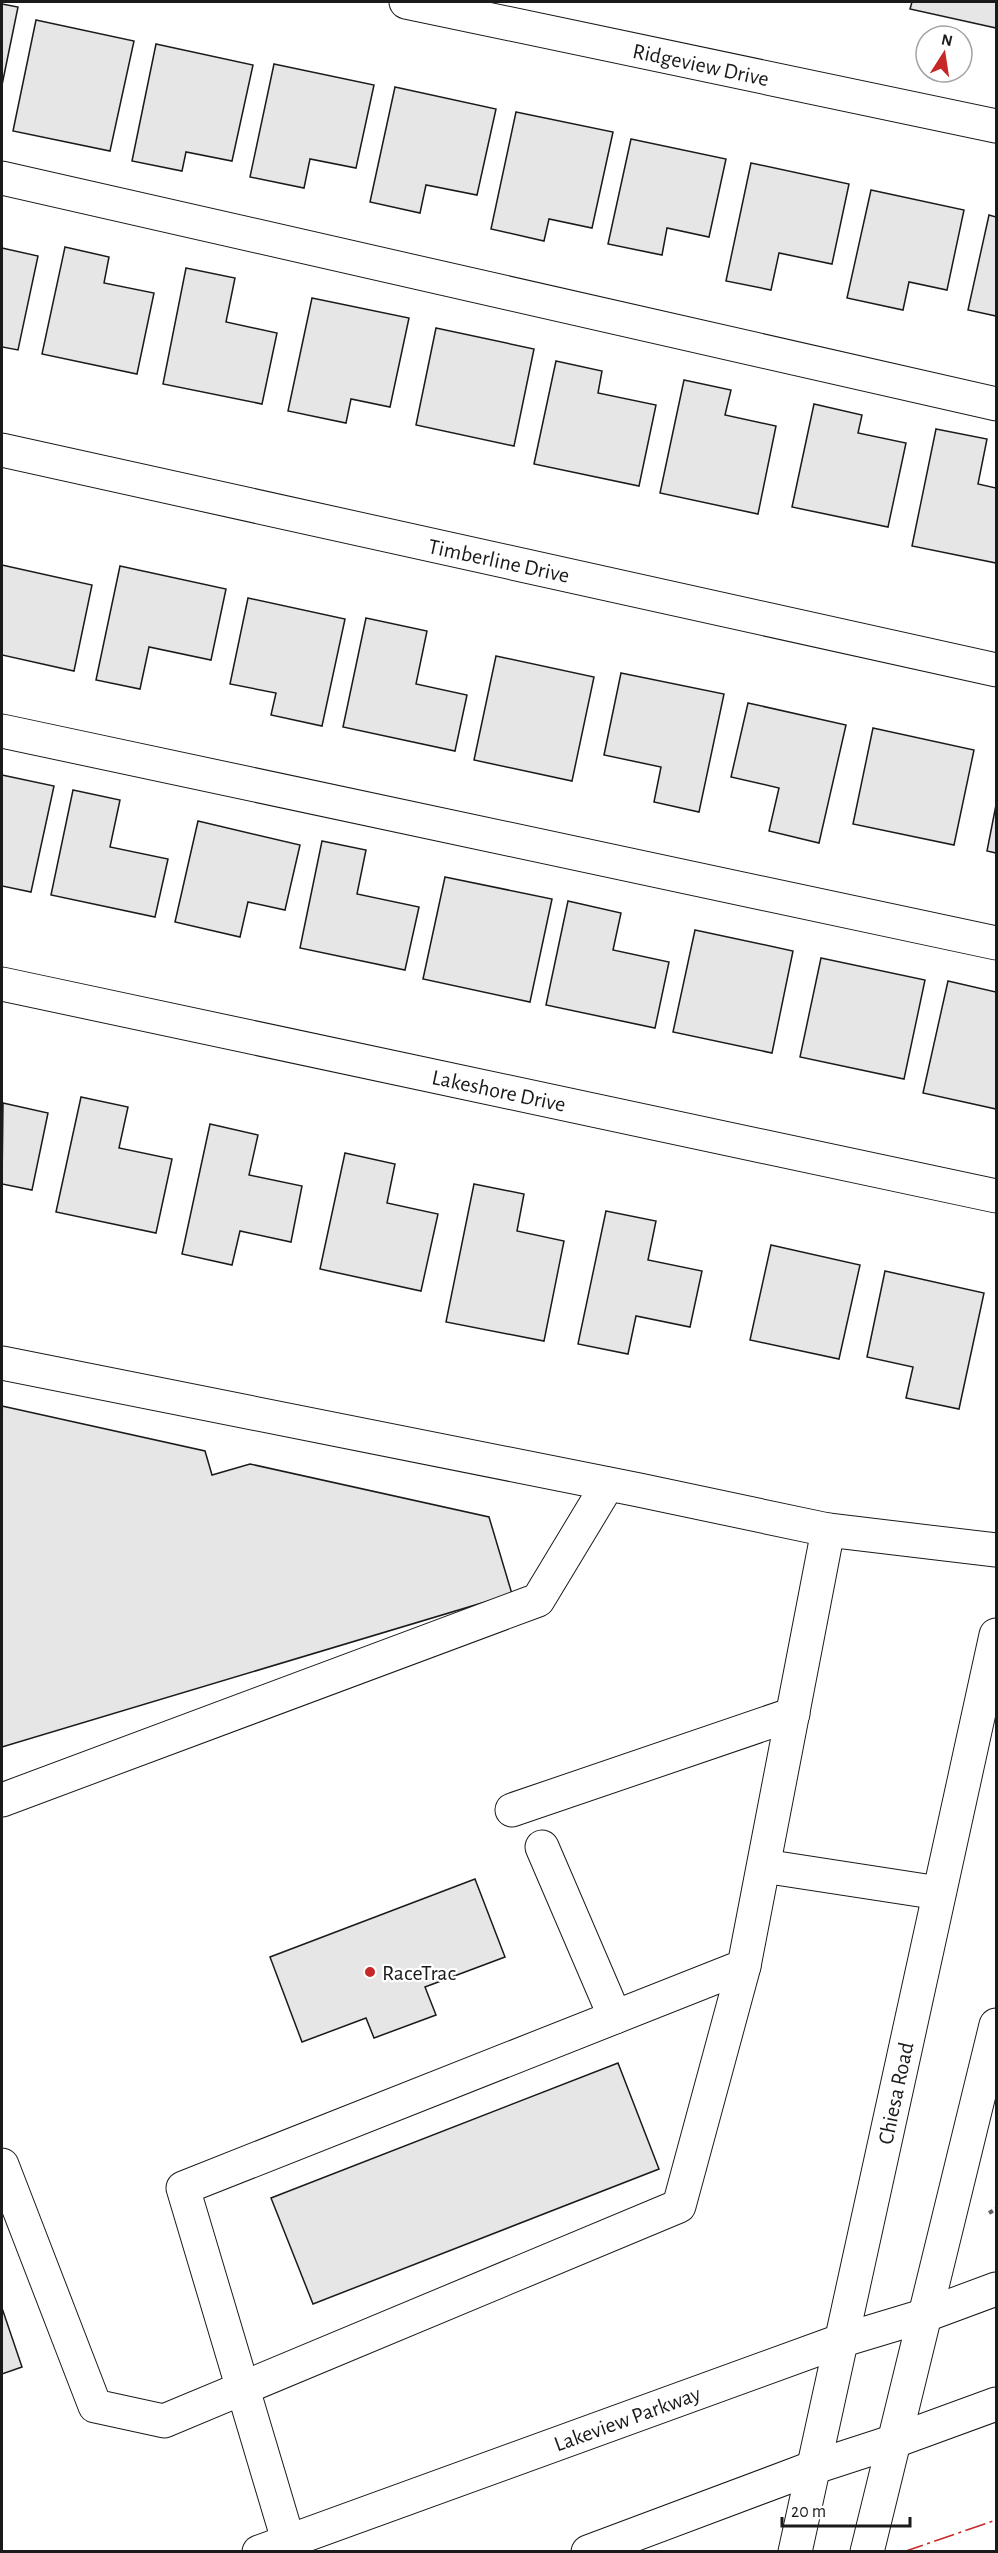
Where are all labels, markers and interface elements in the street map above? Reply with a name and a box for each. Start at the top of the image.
north arrow [914,24,974,84]
text: N [940,31,954,49]
street label: Ridgeview Drive [631,40,771,90]
street label: Timberline Drive [426,535,571,587]
street label: Lakeshore Drive [430,1066,568,1116]
place label: RaceTrac [382,1962,456,1984]
marker: RaceTrac [363,1965,377,1979]
street label: Chiesa Road [874,2040,918,2146]
street label: Lakeview Parkway [551,2382,704,2456]
scale bar [782,2490,910,2528]
text: 20 m [791,2503,826,2521]

